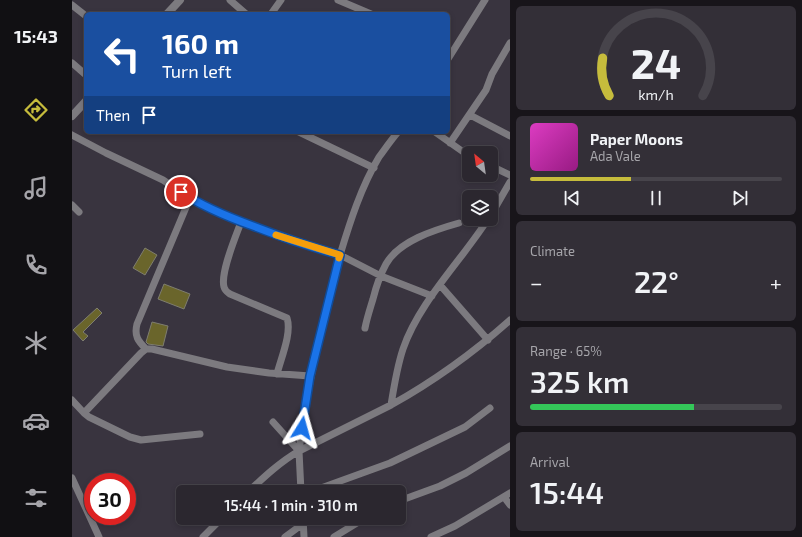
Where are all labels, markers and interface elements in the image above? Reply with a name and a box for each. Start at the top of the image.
text: 15:43 [14,25,58,47]
text: 160 m [162,26,239,60]
icon: left [96,28,148,80]
text: 24 [631,37,681,87]
text: Turn left [162,60,232,82]
text: km/h [638,86,674,103]
icon: directions [22,96,50,124]
icon: arrive [138,104,160,126]
text: Then [96,106,130,124]
text: Paper Moons [590,130,683,148]
north arrow [462,146,498,182]
map controls [462,146,498,226]
text: Ada Vale [590,148,641,164]
icon: music [22,174,50,202]
pin [164,175,198,209]
icon: arrive [170,181,192,203]
icon: previous [561,187,583,209]
icon: pause [645,187,667,209]
icon: next [729,187,751,209]
button: layers [462,190,498,226]
text: Climate [530,243,575,259]
icon: phone [22,251,50,279]
text: 22° [634,263,679,299]
text: − [530,269,543,295]
text: + [770,269,782,295]
icon: climate [22,329,50,357]
text: Range · 65% [530,343,602,359]
text: 325 km [530,363,629,399]
icon: car [22,407,50,435]
position arrow [281,407,323,449]
text: Arrival [530,454,570,470]
speed limit sign: 30 [84,473,136,525]
text: 15:44 [530,474,604,510]
icon: filters [22,484,50,512]
text: 15:44 · 1 min · 310 m [224,496,358,514]

